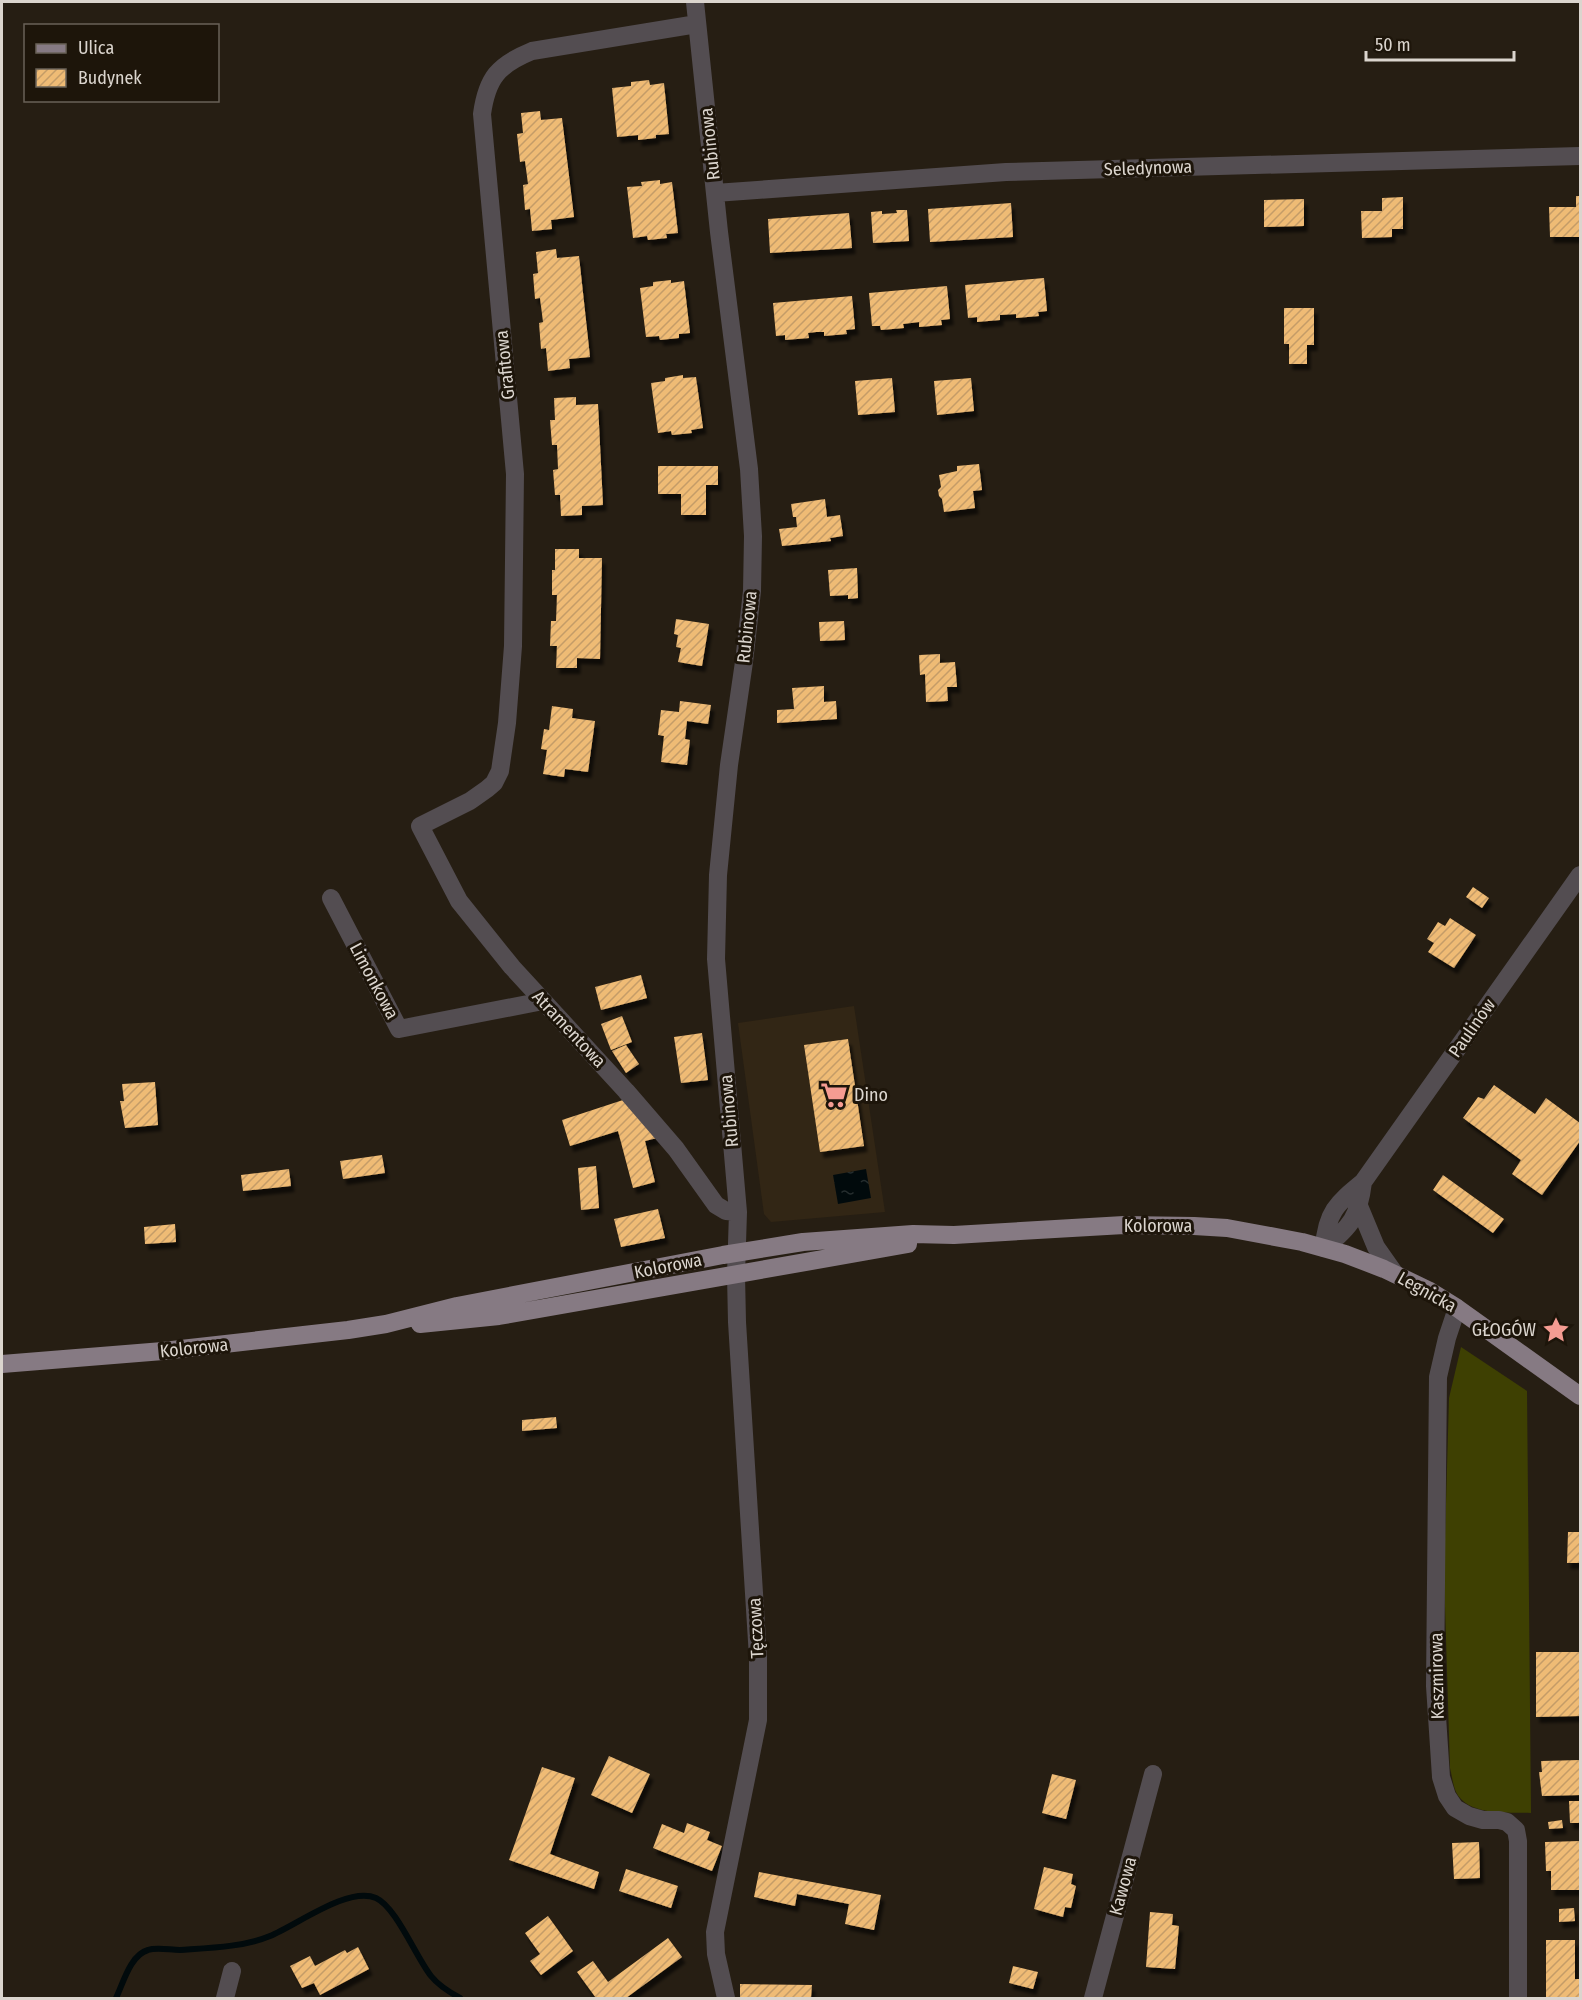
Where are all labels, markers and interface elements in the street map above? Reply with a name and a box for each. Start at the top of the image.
legend [24,24,219,102]
scale bar [1366,24,1514,62]
text: 50 m [1375,34,1411,56]
text: Ulica [78,37,114,59]
text: Budynek [78,67,142,89]
street label: Rubinowa [695,107,725,181]
street label: Seledynowa [1103,155,1193,181]
street label: Grafitowa [490,329,520,401]
street label: Rubinowa [732,590,762,664]
street label: Limonkowa [345,939,403,1023]
street label: Atramentowa [528,986,610,1072]
street label: Paulinów [1444,994,1500,1062]
street label: Rubinowa [715,1074,743,1148]
supermarket icon: Dino [819,1080,849,1110]
place label: Dino [854,1084,888,1106]
street label: Kolorowa [1124,1215,1192,1237]
street label: Kolorowa [632,1249,704,1283]
street label: Legnicka [1394,1267,1460,1317]
place icon: GŁOGÓW [1541,1315,1571,1345]
place label: GŁOGÓW [1472,1319,1537,1341]
street label: Kolorowa [159,1333,229,1363]
street label: Tęczowa [743,1597,769,1659]
street label: Kaszmirowa [1425,1632,1449,1720]
street label: Kawowa [1105,1854,1141,1918]

